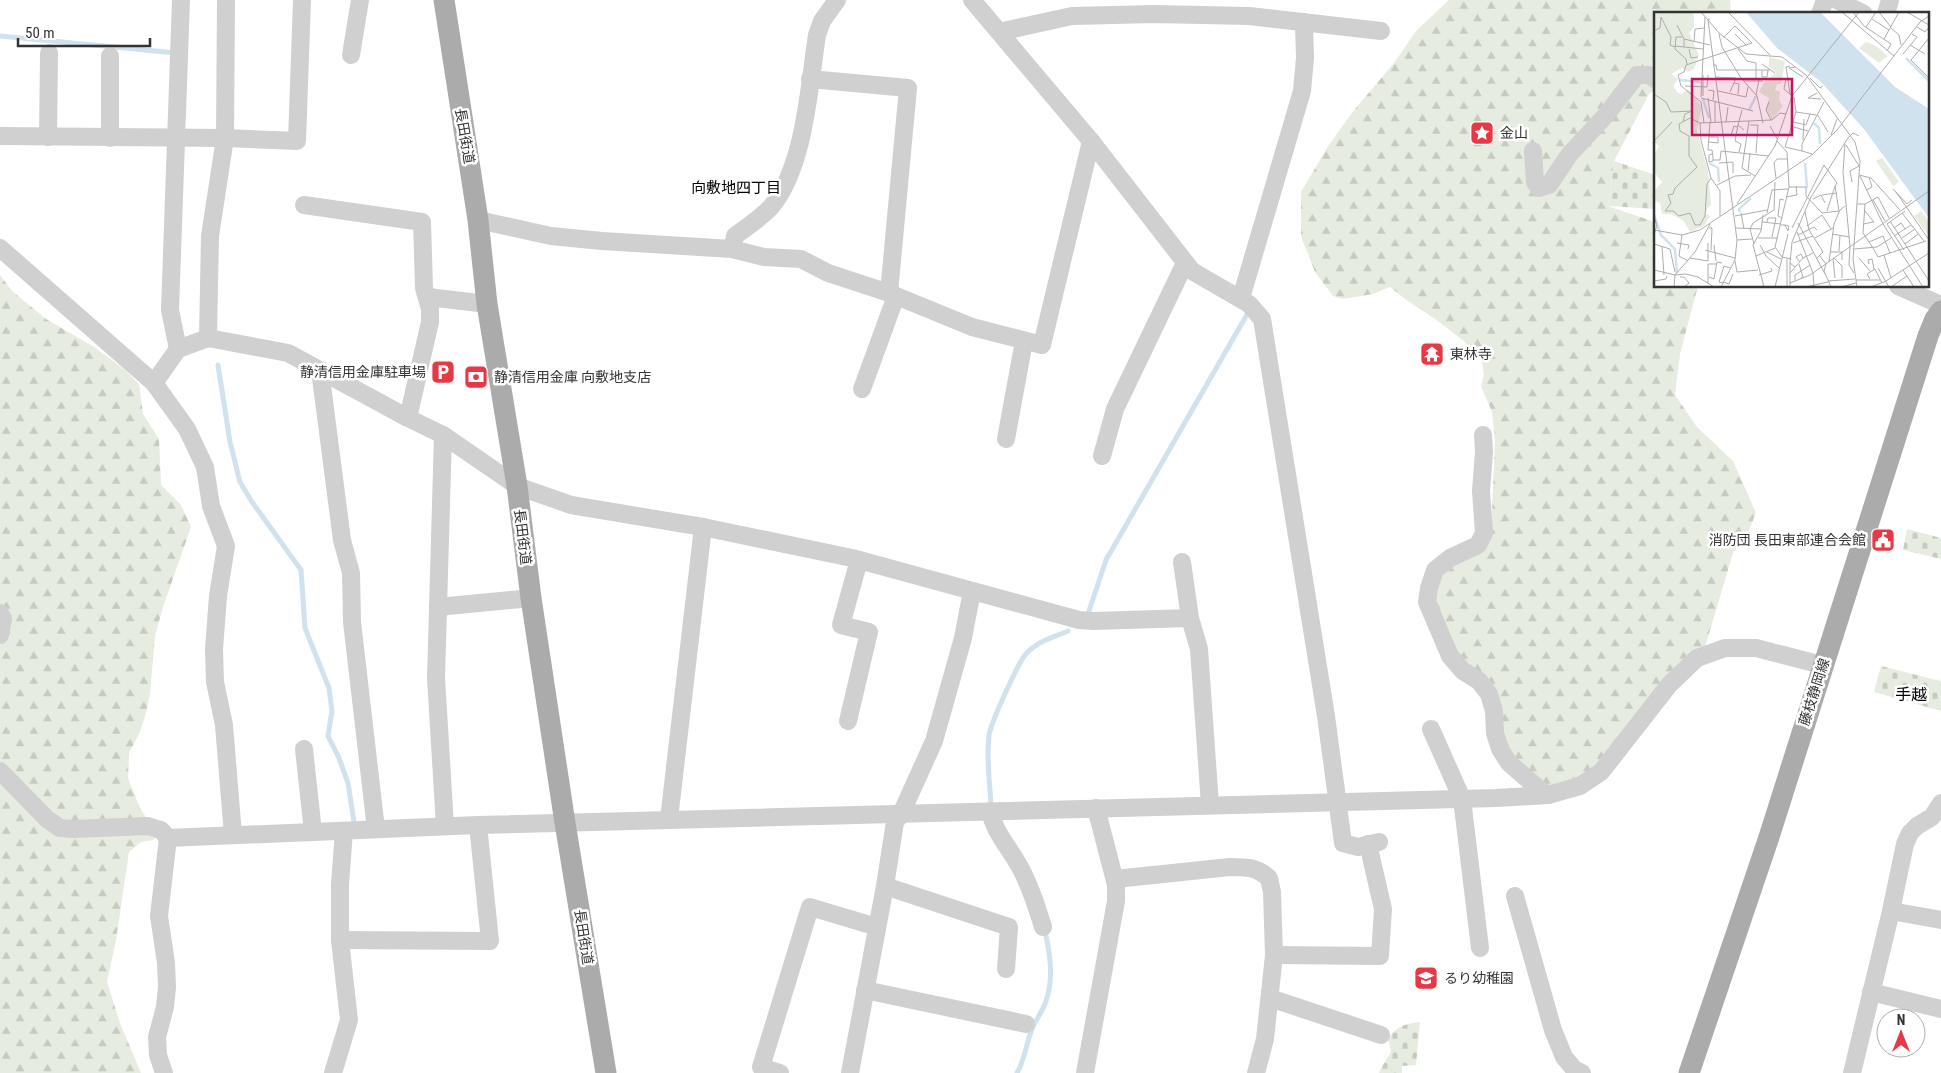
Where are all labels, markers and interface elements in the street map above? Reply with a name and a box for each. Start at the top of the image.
inset map [1654,12,1928,288]
scale bar [18,15,150,47]
text: 50 m [25,24,55,42]
street label: 長田街道 [452,107,478,165]
place icon: 金山 [1469,120,1495,146]
place label: 金山 [1500,125,1528,141]
district label: 向敷地四丁目 [691,179,781,197]
temple icon: 東林寺 [1419,341,1445,367]
place label: 東林寺 [1450,346,1492,362]
parking icon: 静清信用金庫駐車場 [430,359,456,385]
place label: 静清信用金庫駐車場 [300,364,426,380]
bank icon: 静清信用金庫 向敷地支店 [463,364,489,390]
place label: 静清信用金庫 向敷地支店 [494,369,651,385]
street label: 長田街道 [512,508,534,566]
public building icon: 消防団 長田東部連合会館 [1870,527,1896,553]
place label: 消防団 長田東部連合会館 [1709,532,1866,548]
street label: 藤枝静岡線 [1796,656,1832,728]
district label: 手越 [1895,685,1927,704]
street label: 長田街道 [572,908,596,966]
school or university icon: るり幼稚園 [1413,965,1439,991]
place label: るり幼稚園 [1444,970,1514,986]
north arrow [1876,1008,1926,1058]
text: N [1897,1012,1905,1028]

